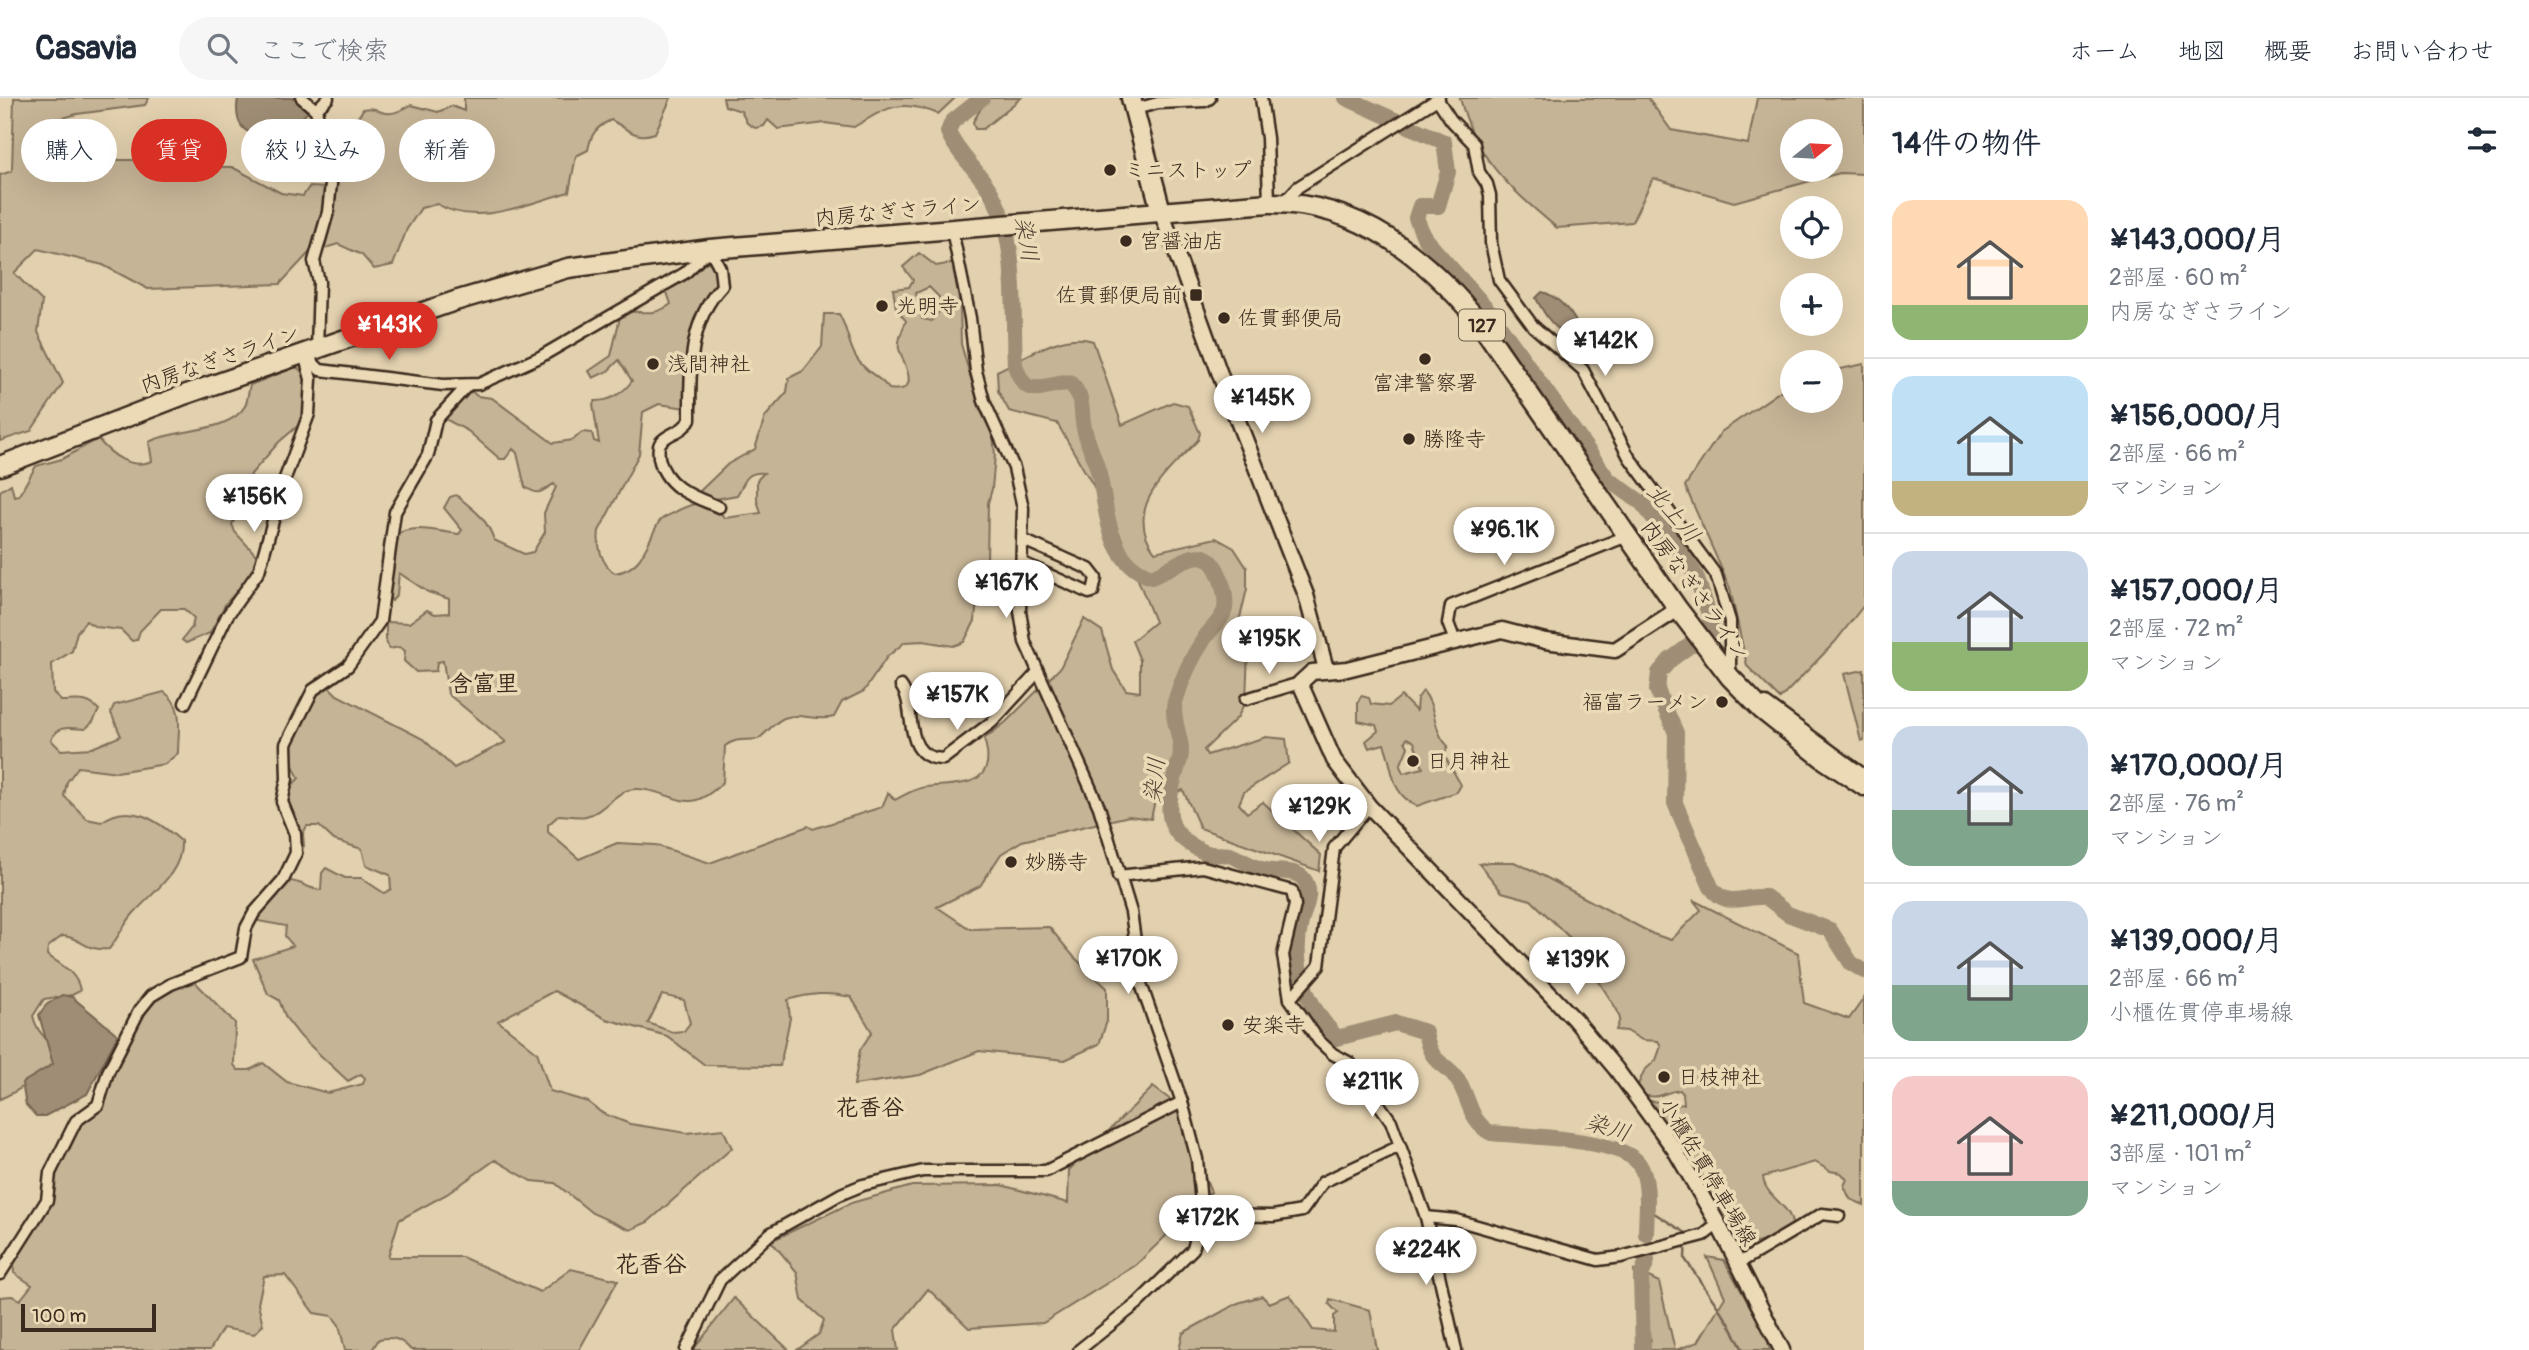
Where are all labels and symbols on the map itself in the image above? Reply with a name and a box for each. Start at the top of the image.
north arrow [1780,119,1843,182]
place label: ミニストップ [1124,157,1252,184]
marker: ミニストップ [1102,162,1118,178]
street label: 内房なぎさライン [814,191,982,232]
water label: 染川 [1008,214,1045,264]
place label: 宮醤油店 [1140,228,1224,255]
marker: 宮醤油店 [1118,233,1134,249]
place label: 佐貫郵便局前 [1056,282,1182,309]
marker: 佐貫郵便局前 [1188,287,1204,303]
place label: 光明寺 [896,293,959,320]
marker: 光明寺 [874,298,890,314]
pin: ¥143K [340,302,438,362]
place label: 佐貫郵便局 [1238,305,1343,332]
marker: 佐貫郵便局 [1216,310,1232,326]
road number: 127 [1459,310,1505,341]
pin: ¥142K [1556,318,1654,378]
street label: 内房なぎさライン [137,319,304,399]
place label: 浅間神社 [667,351,751,378]
marker: 富津警察署 [1417,351,1433,367]
marker: 浅間神社 [645,356,661,372]
place label: 富津警察署 [1373,370,1478,397]
pin: ¥145K [1213,376,1311,435]
place label: 勝隆寺 [1423,426,1486,453]
marker: 勝隆寺 [1401,431,1417,447]
pin: ¥156K [205,474,303,534]
water label: 北上川 [1640,478,1707,549]
pin: ¥96.1K [1447,508,1561,567]
street label: 内房なぎさライン [1635,515,1755,666]
pin: ¥167K [957,560,1055,620]
pin: ¥195K [1220,616,1318,676]
district label: 含富里 [450,669,519,698]
pin: ¥157K [908,672,1006,732]
place label: 福富ラーメン [1582,689,1708,716]
marker: 福富ラーメン [1714,694,1730,710]
place label: 日月神社 [1427,748,1511,775]
marker: 日月神社 [1405,753,1421,769]
water label: 染川 [1138,756,1171,804]
pin: ¥129K [1270,784,1368,844]
place label: 妙勝寺 [1025,849,1088,876]
marker: 妙勝寺 [1003,854,1019,870]
pin: ¥170K [1079,936,1177,996]
pin: ¥139K [1528,937,1626,997]
place label: 安楽寺 [1242,1012,1305,1039]
marker: 安楽寺 [1220,1017,1236,1033]
pin: ¥211K [1323,1060,1421,1119]
place label: 日枝神社 [1678,1064,1762,1091]
marker: 日枝神社 [1656,1069,1672,1085]
district label: 花香谷 [836,1093,905,1122]
street label: 小櫃佐貫停車場線 [1653,1093,1762,1251]
water label: 染川 [1582,1107,1634,1148]
pin: ¥172K [1158,1196,1256,1255]
pin: ¥224K [1377,1228,1475,1287]
district label: 花香谷 [615,1250,687,1279]
scale bar [21,1301,156,1333]

